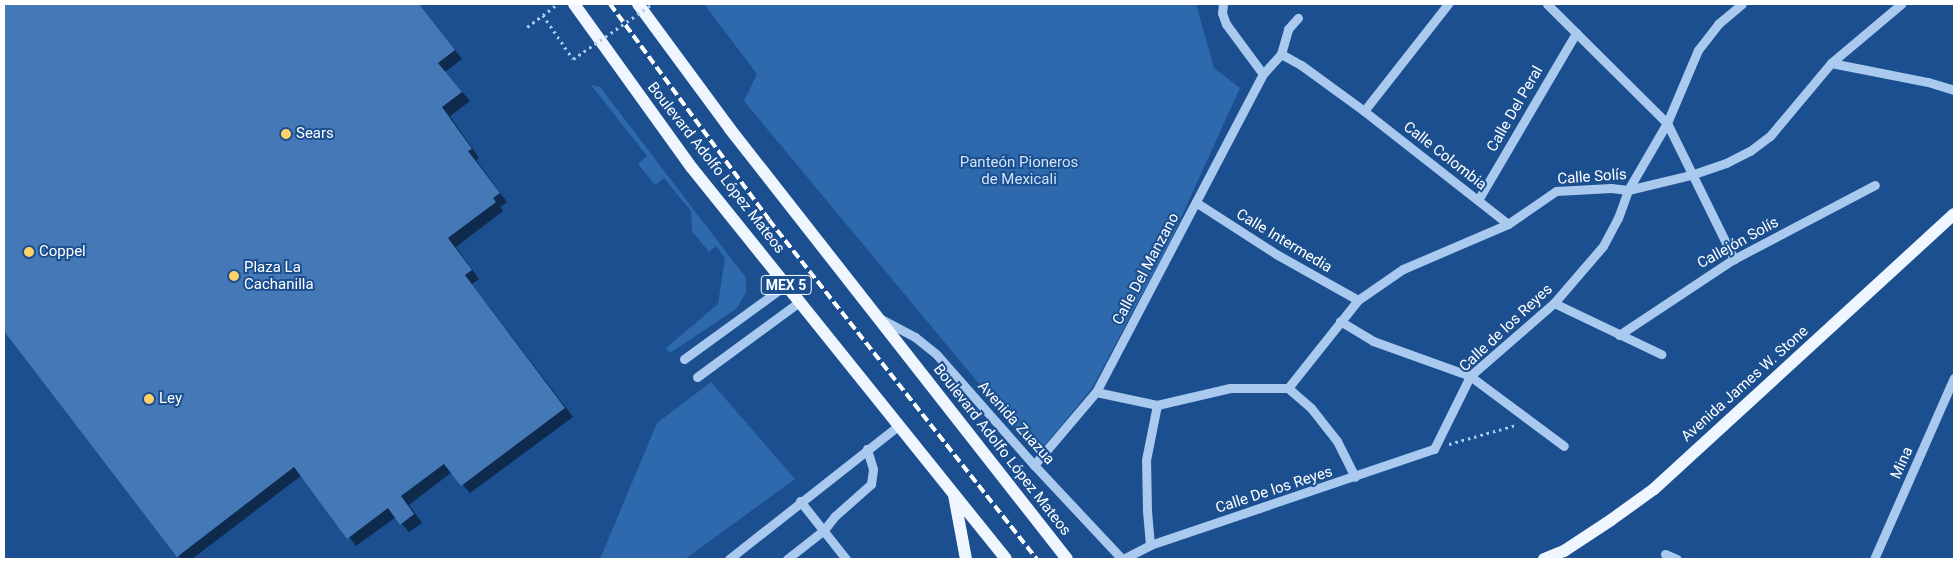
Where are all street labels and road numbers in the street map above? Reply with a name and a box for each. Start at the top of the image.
street label: Calle Del Peral [1483,63,1547,155]
street label: Boulevard Adolfo López Mateos [643,79,789,257]
street label: Calle Colombia [1400,118,1490,194]
street label: Calle Solís [1557,166,1627,188]
street label: Calle Intermedia [1233,205,1335,277]
street label: Calle Del Manzano [1109,210,1183,328]
street label: Callejón Solís [1694,213,1782,273]
road number: MEX 5 [760,274,812,296]
street label: Calle de los Reyes [1456,280,1556,376]
street label: Avenida James W. Stone [1678,322,1812,446]
street label: Boulevard Adolfo López Mateos [929,361,1075,539]
street label: Avenida Zuazua [974,378,1058,468]
street label: Mina [1887,444,1917,482]
street label: Calle De los Reyes [1213,463,1335,517]

